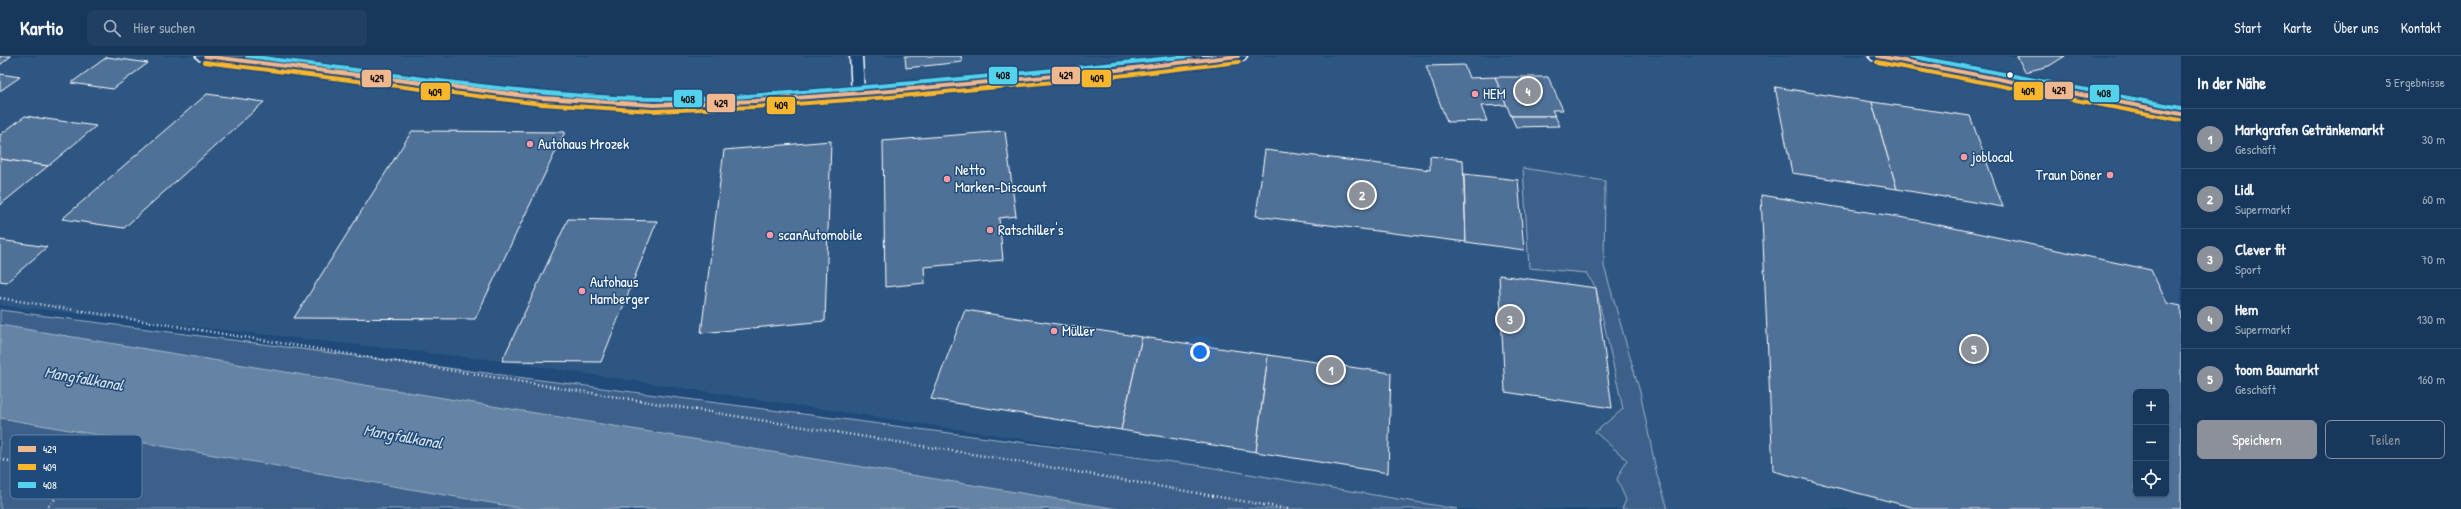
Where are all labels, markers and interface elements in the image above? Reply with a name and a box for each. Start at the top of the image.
search box [87,10,367,46]
text: Kartio [20,15,63,41]
icon: search [101,17,123,39]
text: Hier suchen [133,17,195,38]
text: Start [2234,18,2261,37]
text: Karte [2283,18,2312,37]
text: Über uns [2334,18,2379,37]
text: Kontakt [2401,18,2441,37]
line badge: 408 [988,66,1018,85]
line badge: 429 [1051,66,1081,85]
text: 408 [996,68,1010,82]
text: 429 [1059,68,1073,82]
line badge: 429 [361,69,392,88]
line badge: 409 [1081,69,1112,88]
unlabelled marker [2005,70,2015,80]
text: 429 [370,71,384,85]
text: 409 [1090,71,1104,85]
text: In der Nähe [2197,71,2266,94]
text: 5 Ergebnisse [2385,73,2445,91]
pin: 4 [1515,76,1541,106]
line badge: 409 [2013,81,2044,101]
line badge: 429 [2044,81,2074,100]
line badge: 409 [420,82,451,101]
place label: HEM [1483,83,1506,104]
text: 429 [2052,83,2066,97]
text: 409 [2021,84,2035,98]
line badge: 408 [2089,84,2120,103]
text: 409 [428,85,442,99]
text: 408 [2097,86,2111,100]
line badge: 408 [673,89,703,108]
marker: HEM [1470,89,1480,99]
text: 408 [681,92,695,106]
line badge: 429 [706,93,736,113]
text: 429 [714,96,728,110]
line badge: 409 [766,96,796,115]
text: 409 [774,98,788,112]
text: Markgrafen Getränkemarkt [2235,119,2384,140]
text: 1 [2208,130,2212,148]
text: 30 m [2422,130,2445,148]
place label: Autohaus Mrozek [538,133,629,154]
marker: Autohaus Mrozek [525,139,535,149]
text: Geschäft [2235,140,2276,158]
place label: joblocal [1970,146,2013,167]
marker: joblocal [1959,152,1969,162]
place label: Netto Marken-Discount [955,159,1048,197]
place label: Traun Döner [2035,164,2102,185]
marker: Traun Döner [2105,170,2115,180]
marker: Netto Marken-Discount [942,174,952,184]
text: Lidl [2235,179,2254,200]
pin: 2 [1349,180,1375,210]
text: 2 [2207,190,2213,208]
text: 60 m [2422,190,2445,208]
text: Supermarkt [2235,200,2291,218]
place label: Ratschiller's [998,219,1064,240]
place label: scanAutomobile [778,224,863,245]
marker: Ratschiller's [985,225,995,235]
marker: scanAutomobile [765,230,775,240]
text: Clever fit [2235,239,2286,260]
text: 3 [2207,250,2213,268]
text: 70 m [2421,250,2445,268]
text: Sport [2235,260,2261,278]
place label: Autohaus Hamberger [590,271,650,309]
marker: Autohaus Hamberger [577,286,587,296]
text: Hem [2235,299,2258,320]
pin: 3 [1497,304,1523,334]
text: 4 [2208,310,2212,328]
text: 130 m [2417,310,2445,328]
place label: Müller [1062,320,1095,341]
text: Supermarkt [2235,320,2291,338]
marker: Müller [1049,326,1059,336]
pin: 5 [1961,334,1987,364]
your location [1190,342,1210,362]
pin: 1 [1318,355,1344,385]
text: toom Baumarkt [2235,359,2319,380]
water label: Mangfallkanal [43,360,126,396]
text: 5 [2207,370,2213,388]
text: 160 m [2417,370,2445,388]
text: Geschäft [2235,380,2276,398]
map controls [2133,389,2169,497]
button: + [2133,389,2169,425]
water label: Mangfallkanal [362,418,445,454]
button: Speichern [2197,420,2317,459]
button: Teilen [2325,420,2445,459]
button: − [2133,425,2169,461]
legend [10,435,142,499]
text: 429 [43,442,56,456]
text: 409 [43,460,56,474]
button: locate [2133,461,2169,497]
text: 408 [43,478,57,492]

